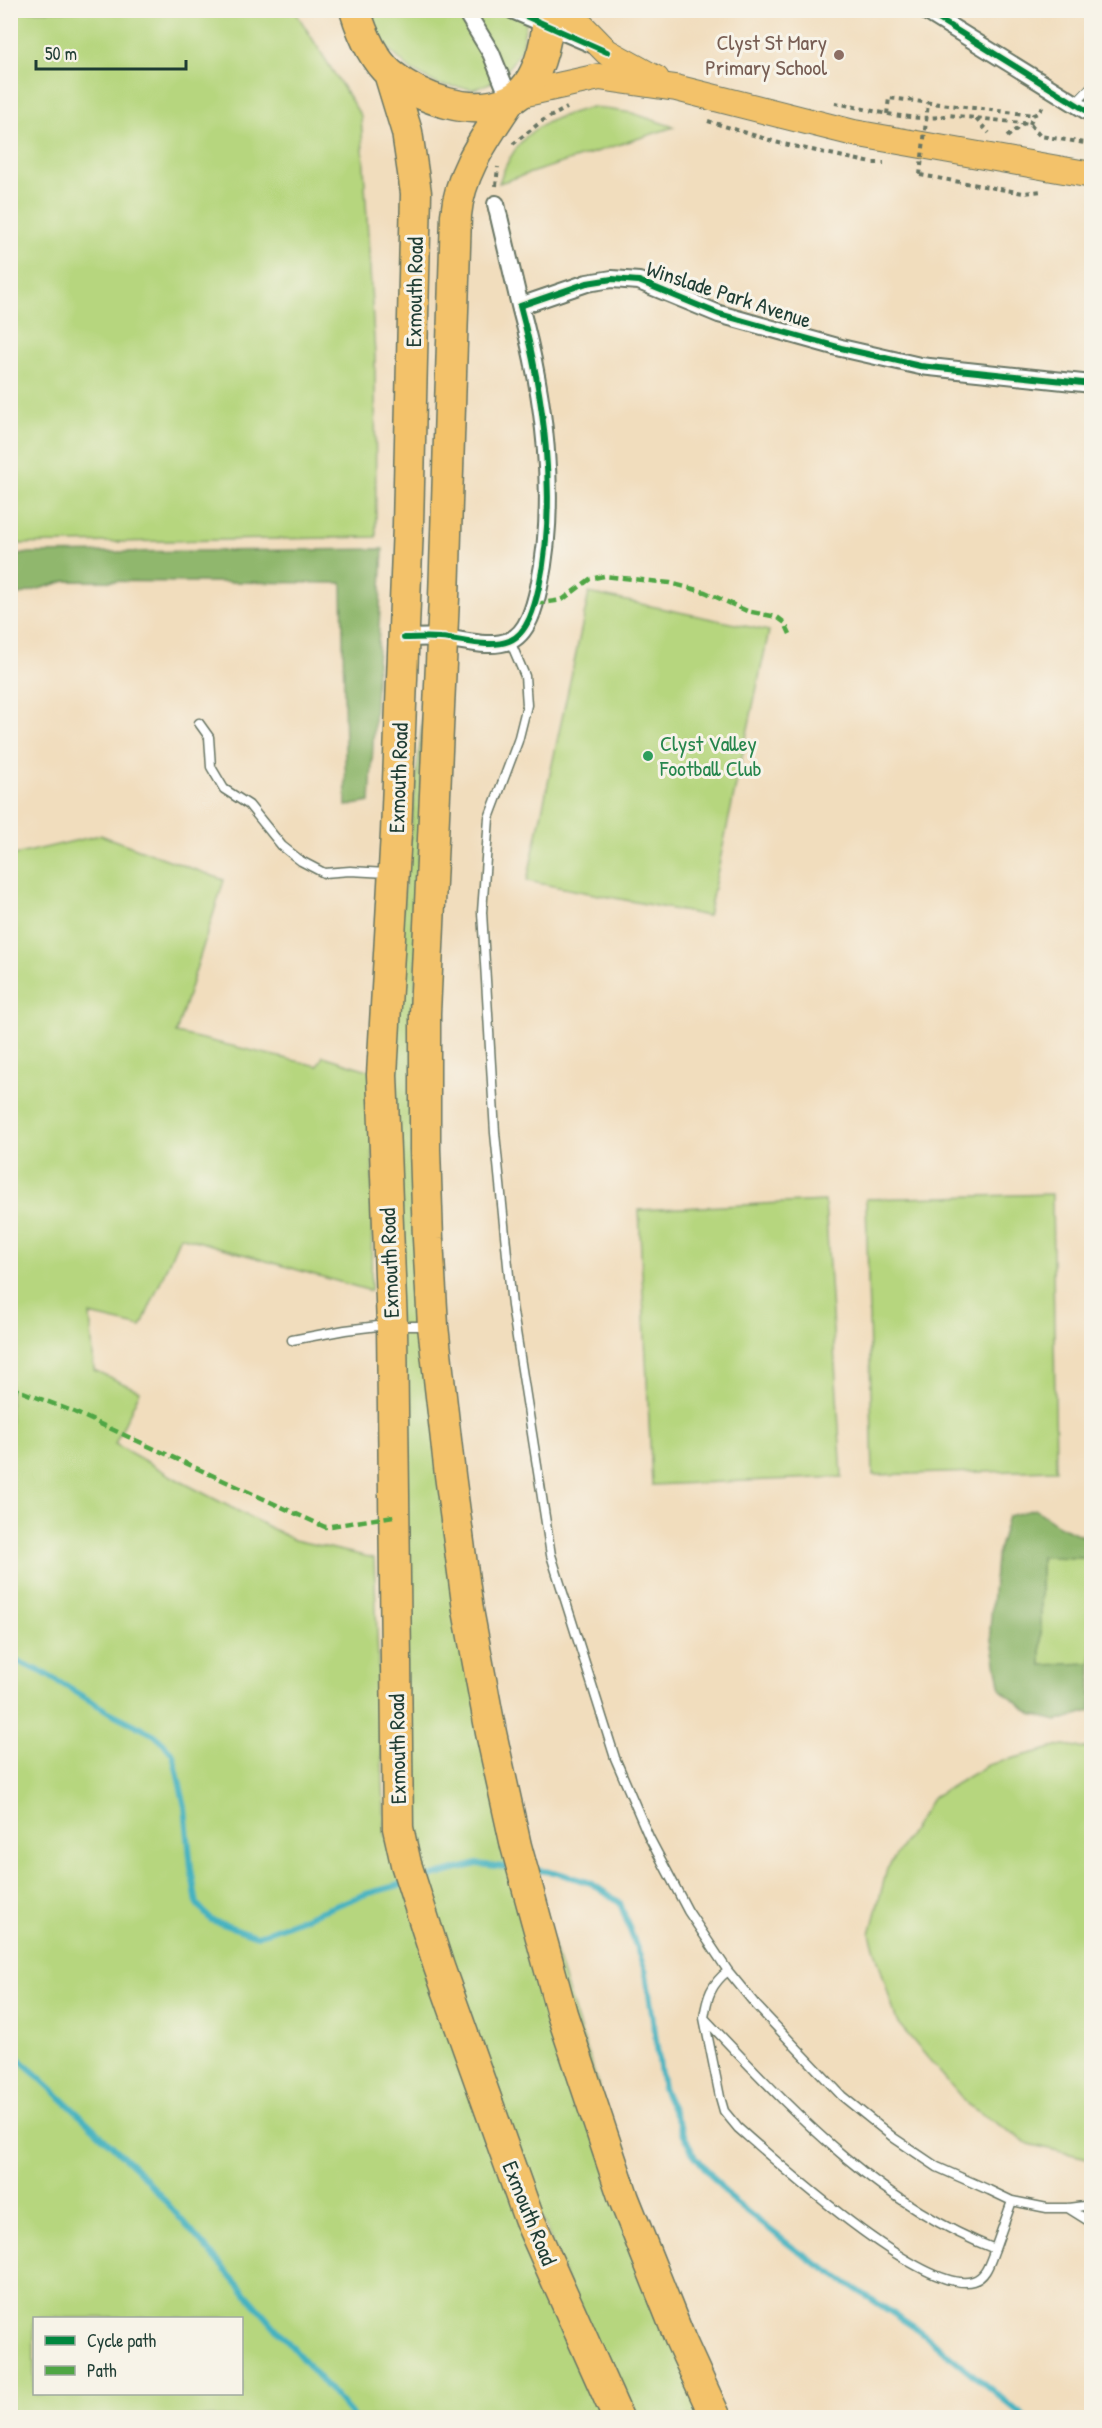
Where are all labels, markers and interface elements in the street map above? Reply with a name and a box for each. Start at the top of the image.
place label: Clyst St Mary Primary School [705,27,827,82]
scale bar [36,33,186,71]
text: 50 m [45,41,77,66]
marker: Clyst St Mary Primary School [832,48,846,62]
street label: Exmouth Road [398,236,430,347]
street label: Winslade Park Avenue [643,253,815,335]
street label: Exmouth Road [381,722,415,834]
place label: Clyst Valley Football Club [659,728,762,783]
marker: Clyst Valley Football Club [641,749,655,763]
street label: Exmouth Road [372,1207,406,1319]
street label: Exmouth Road [381,1693,413,1804]
street label: Exmouth Road [495,2156,565,2270]
legend [33,2317,243,2395]
text: Cycle path [87,2328,157,2353]
text: Path [87,2358,117,2383]

